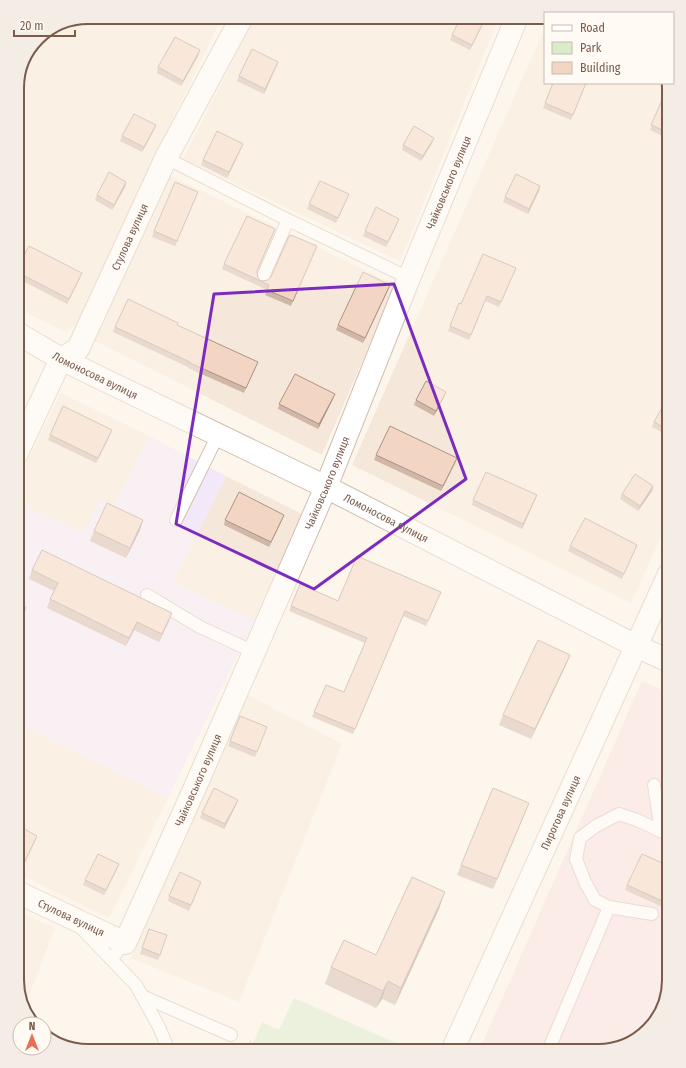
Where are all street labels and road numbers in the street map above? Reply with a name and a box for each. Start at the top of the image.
street label: Чайковського вулиця [424,134,474,231]
street label: Стулова вулиця [109,202,151,273]
street label: Ломоносова вулиця [50,349,140,402]
street label: Чайковського вулиця [302,434,352,532]
street label: Ломоносова вулиця [341,491,430,545]
street label: Чайковського вулиця [172,732,225,829]
street label: Пирогова вулиця [538,773,584,852]
street label: Стулова вулиця [36,897,106,939]

